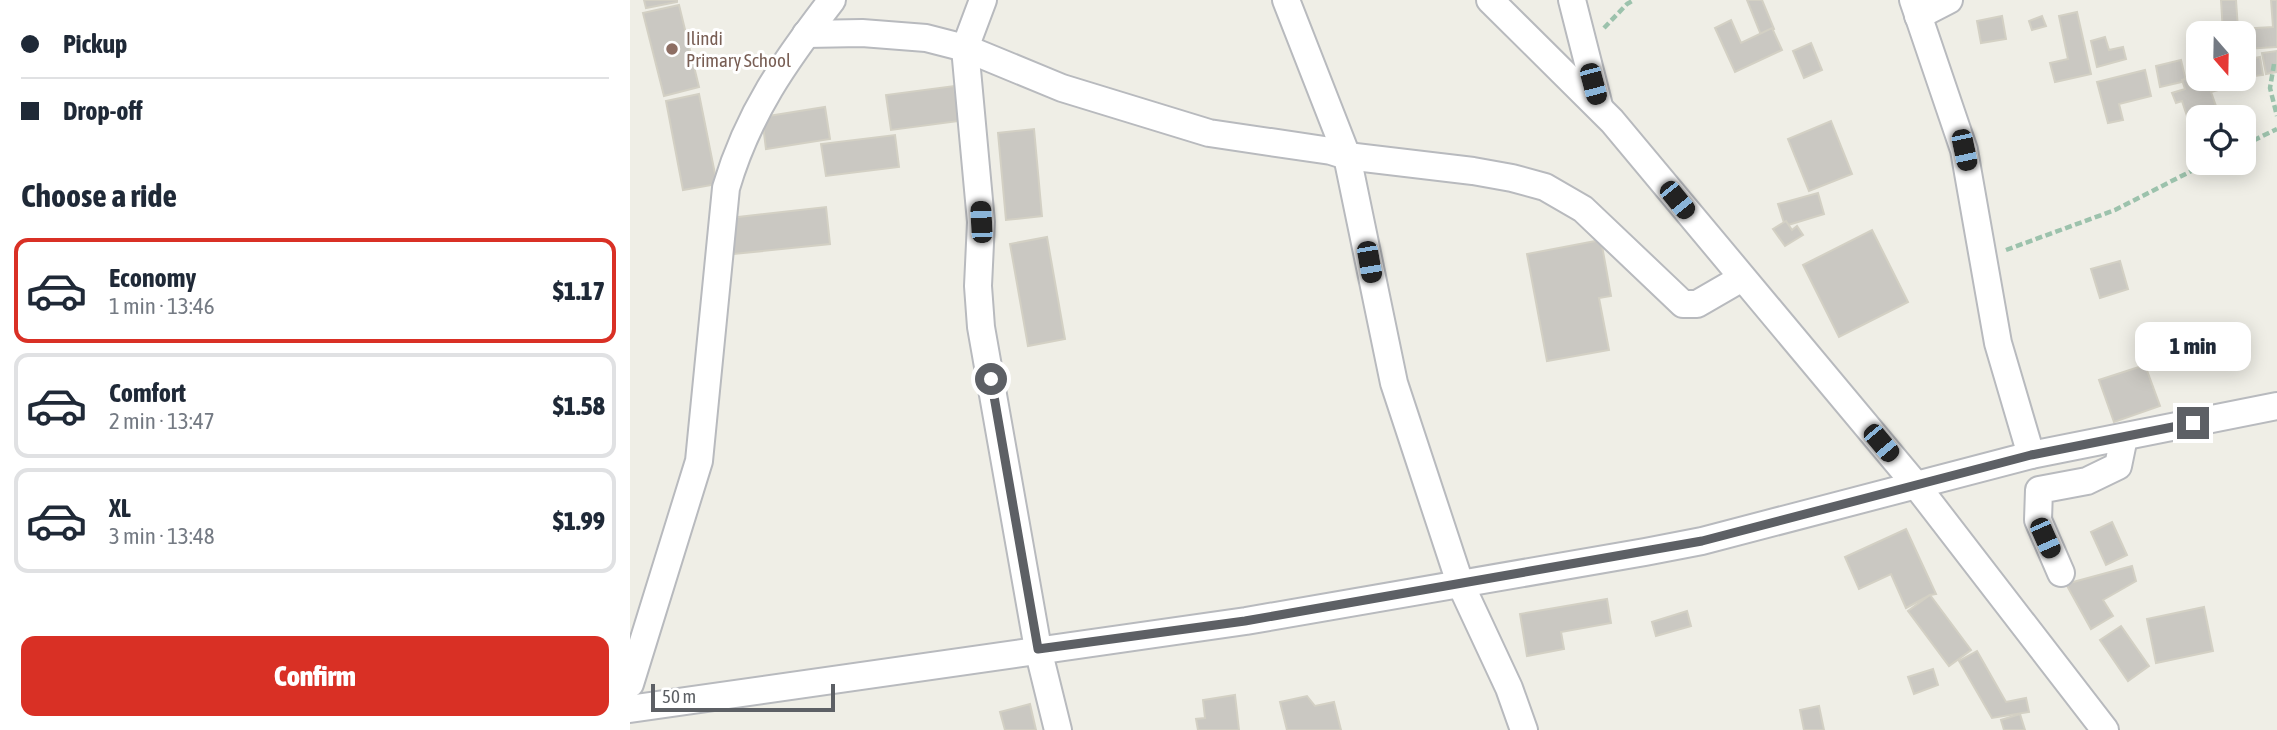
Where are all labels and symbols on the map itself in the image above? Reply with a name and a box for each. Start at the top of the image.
north arrow [2186,21,2256,91]
place label: Ilindi Primary School [686,27,791,71]
marker: Ilindi Primary School [664,41,680,57]
car [1578,61,1609,107]
car [1950,127,1979,173]
car [1656,177,1699,223]
car [970,200,993,244]
car [1356,239,1383,285]
callout: 1 min [2135,322,2251,370]
route start [975,363,1007,395]
route end [2177,407,2209,439]
car [1860,420,1903,466]
car [2027,515,2064,561]
scale bar [651,681,835,713]

